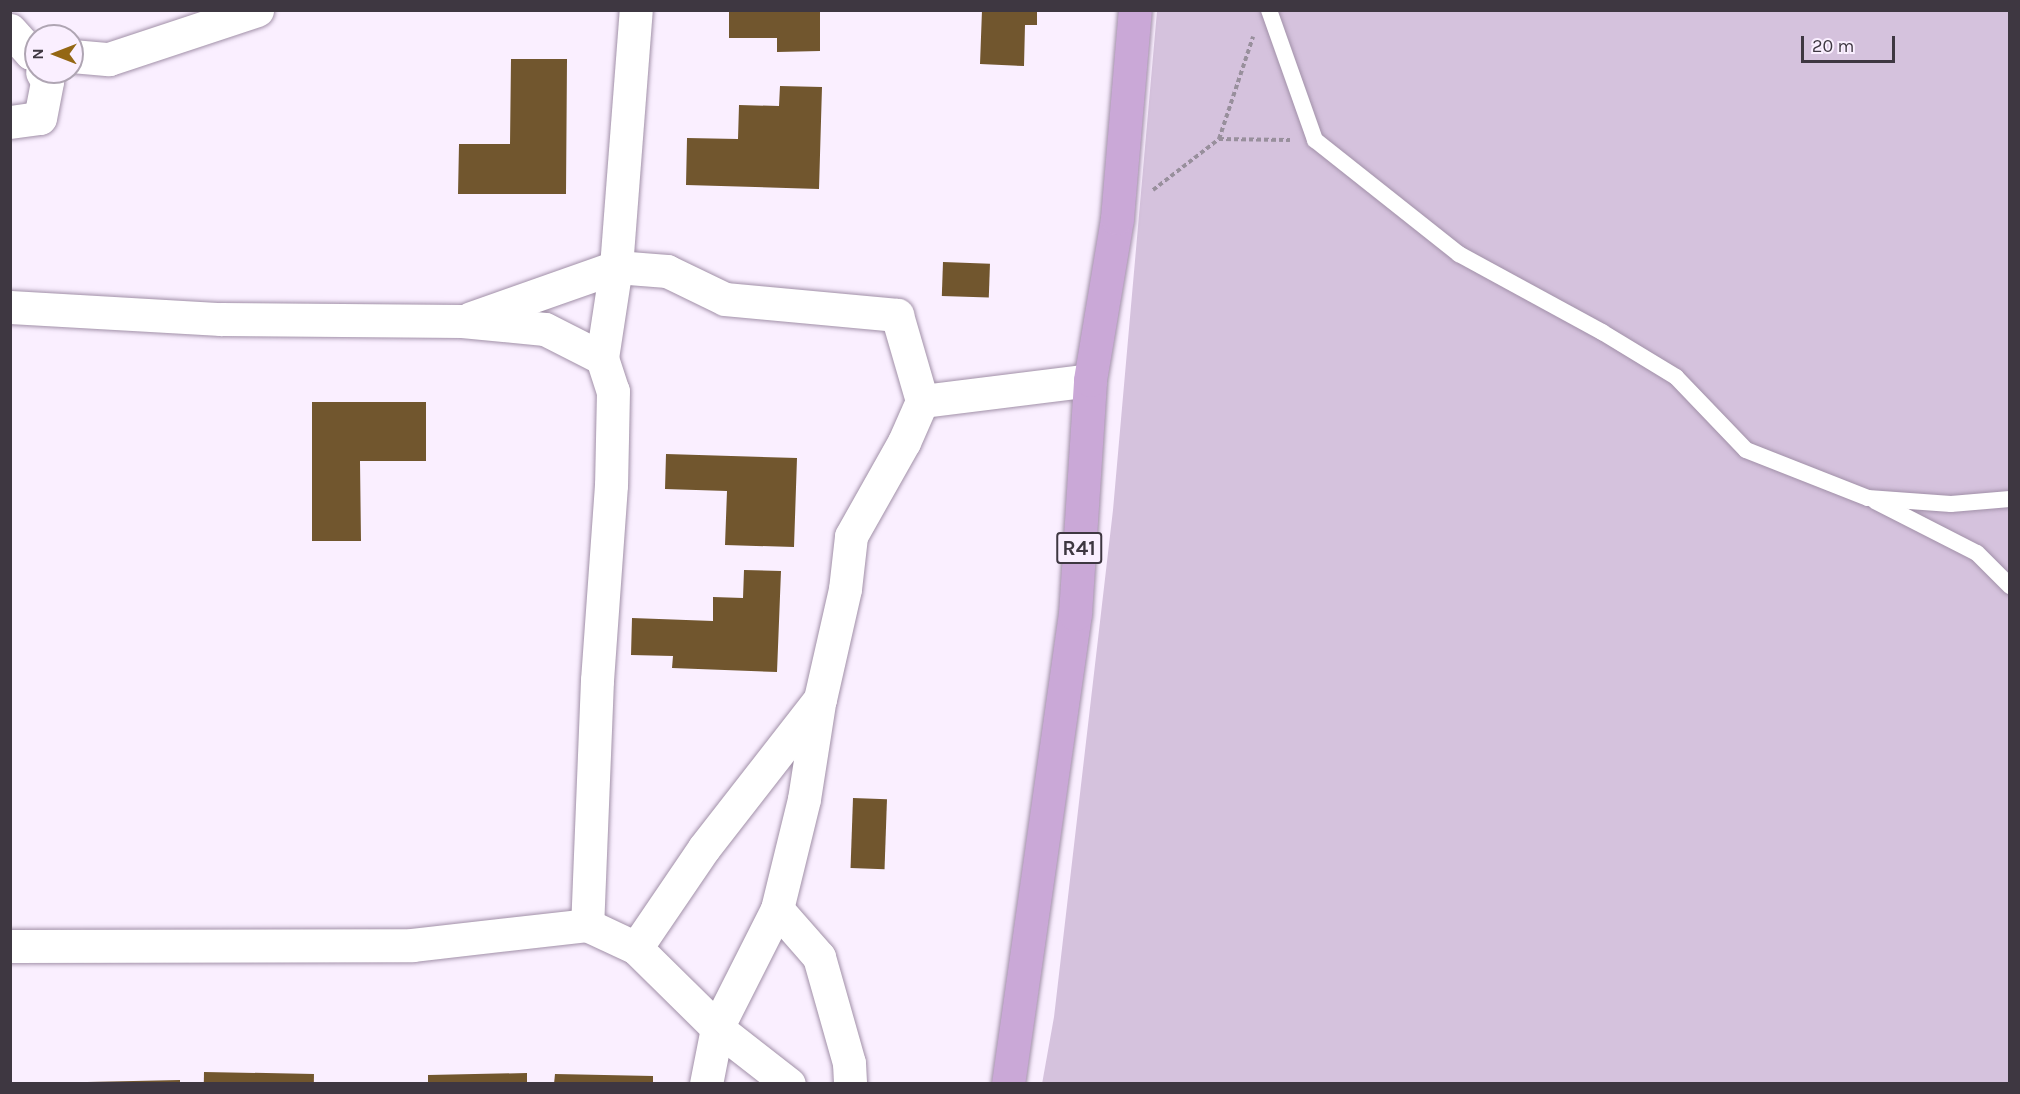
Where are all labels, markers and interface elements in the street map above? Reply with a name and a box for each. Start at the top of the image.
north arrow [24,24,84,84]
scale bar [1804,24,1898,62]
text: 20 m [1812,35,1854,57]
text: N [28,48,47,60]
road number: R41 [1055,530,1103,566]

